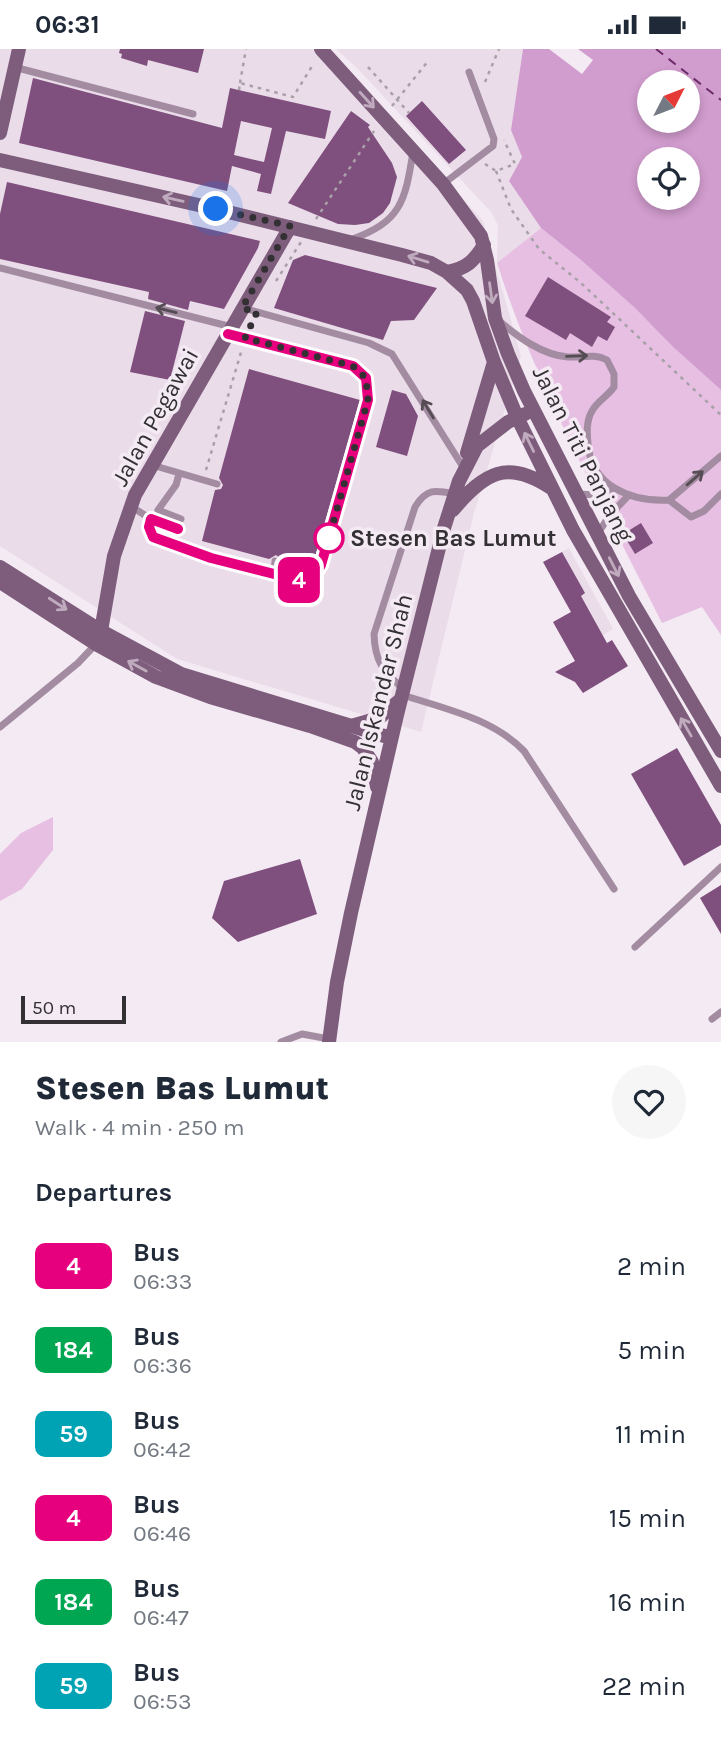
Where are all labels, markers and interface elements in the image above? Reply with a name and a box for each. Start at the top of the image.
text: 06:31 [35,9,100,40]
north arrow [637,70,700,133]
map controls [637,70,700,210]
one-way arrow [359,91,375,109]
button: locate [637,147,700,210]
your location [198,191,233,226]
one-way arrow [162,192,185,205]
one-way arrow [407,252,429,265]
one-way arrow [485,281,498,304]
one-way arrow [155,303,177,316]
street label: Jalan Pegawai [106,343,204,491]
one-way arrow [565,349,588,363]
street label: Jalan Titi Panjang [527,361,640,547]
one-way arrow [420,399,434,419]
one-way arrow [522,432,536,453]
one-way arrow [685,470,703,486]
marker: Stesen Bas Lumut [314,523,344,553]
place label: Stesen Bas Lumut [350,524,556,552]
one-way arrow [607,556,621,577]
line badge: 4 [276,557,322,603]
text: 4 [292,566,306,594]
street label: Jalan Iskandar Shah [338,591,418,813]
one-way arrow [47,597,67,611]
one-way arrow [127,659,147,673]
one-way arrow [679,717,693,737]
scale bar [21,993,126,1025]
text: 50 m [32,997,76,1019]
button: heart [612,1065,686,1139]
text: Stesen Bas Lumut [35,1069,329,1107]
text: Walk · 4 min · 250 m [35,1114,244,1141]
text: Departures [35,1177,172,1208]
text: Bus [133,1237,180,1268]
text: 2 min [617,1251,686,1282]
text: 4 [66,1252,81,1280]
text: 06:33 [133,1268,192,1295]
text: Bus [133,1321,180,1352]
text: 5 min [617,1335,686,1366]
text: 184 [54,1336,93,1364]
text: 06:36 [133,1352,192,1379]
text: Bus [133,1405,180,1436]
text: 11 min [615,1419,686,1450]
text: 59 [59,1420,88,1448]
text: 06:42 [133,1436,191,1463]
text: Bus [133,1489,180,1520]
text: 15 min [609,1503,686,1534]
text: 4 [66,1504,81,1532]
text: 06:46 [133,1520,191,1547]
text: Bus [133,1573,180,1604]
text: 16 min [609,1587,686,1618]
text: 184 [54,1588,93,1616]
text: 06:47 [133,1604,189,1631]
text: Bus [133,1657,180,1688]
text: 22 min [602,1671,686,1702]
text: 59 [59,1672,88,1700]
text: 06:53 [133,1688,192,1715]

